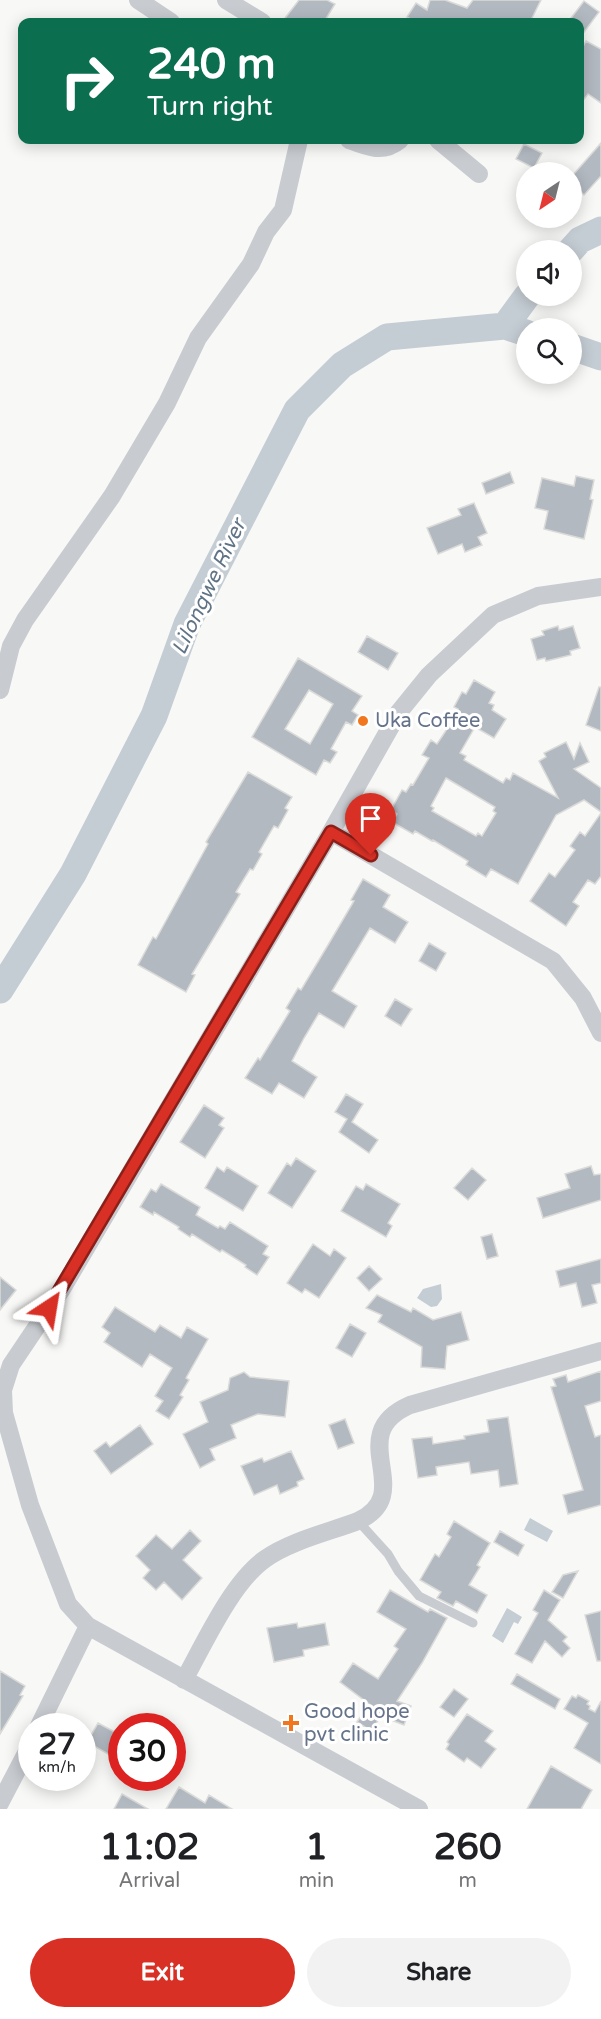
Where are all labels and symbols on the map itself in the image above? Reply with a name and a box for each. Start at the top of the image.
north arrow [516,162,582,228]
water label: Lilongwe River [167,513,252,659]
place label: Uka Coffee [375,709,480,733]
marker: Uka Coffee [356,714,370,728]
pin [345,793,396,855]
position arrow [17,1276,81,1340]
place label: Good hope pvt clinic [304,1700,410,1747]
speed limit sign: 30 [108,1713,186,1791]
marker: Good hope pvt clinic [282,1714,300,1732]

